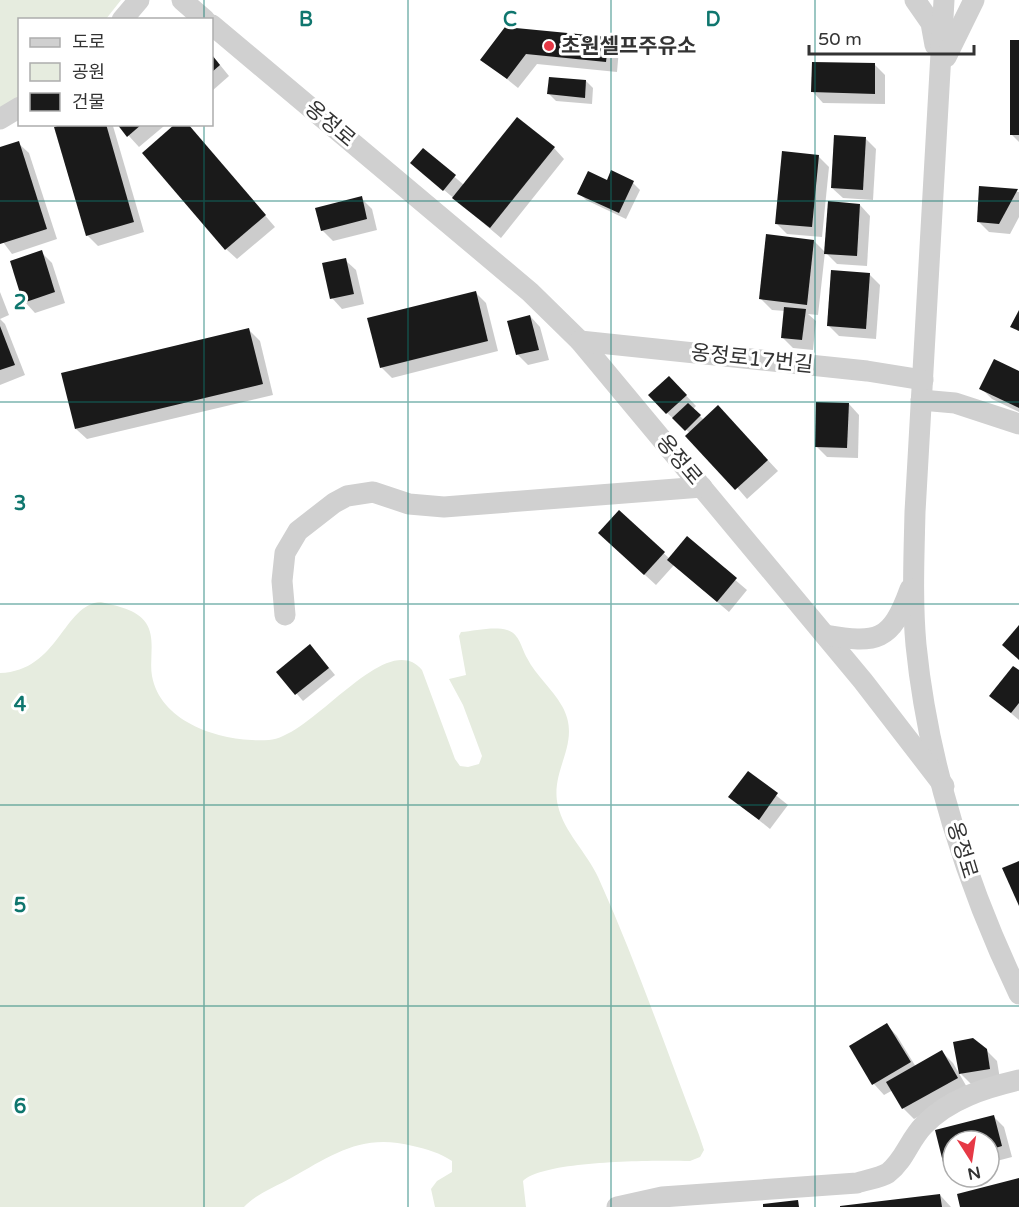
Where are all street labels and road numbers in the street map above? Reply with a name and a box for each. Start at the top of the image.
street label: 옹정로 [300,96,360,152]
street label: 옹정로17번길 [690,340,814,378]
street label: 옹정로 [651,430,707,490]
street label: 옹정로 [942,819,982,881]

